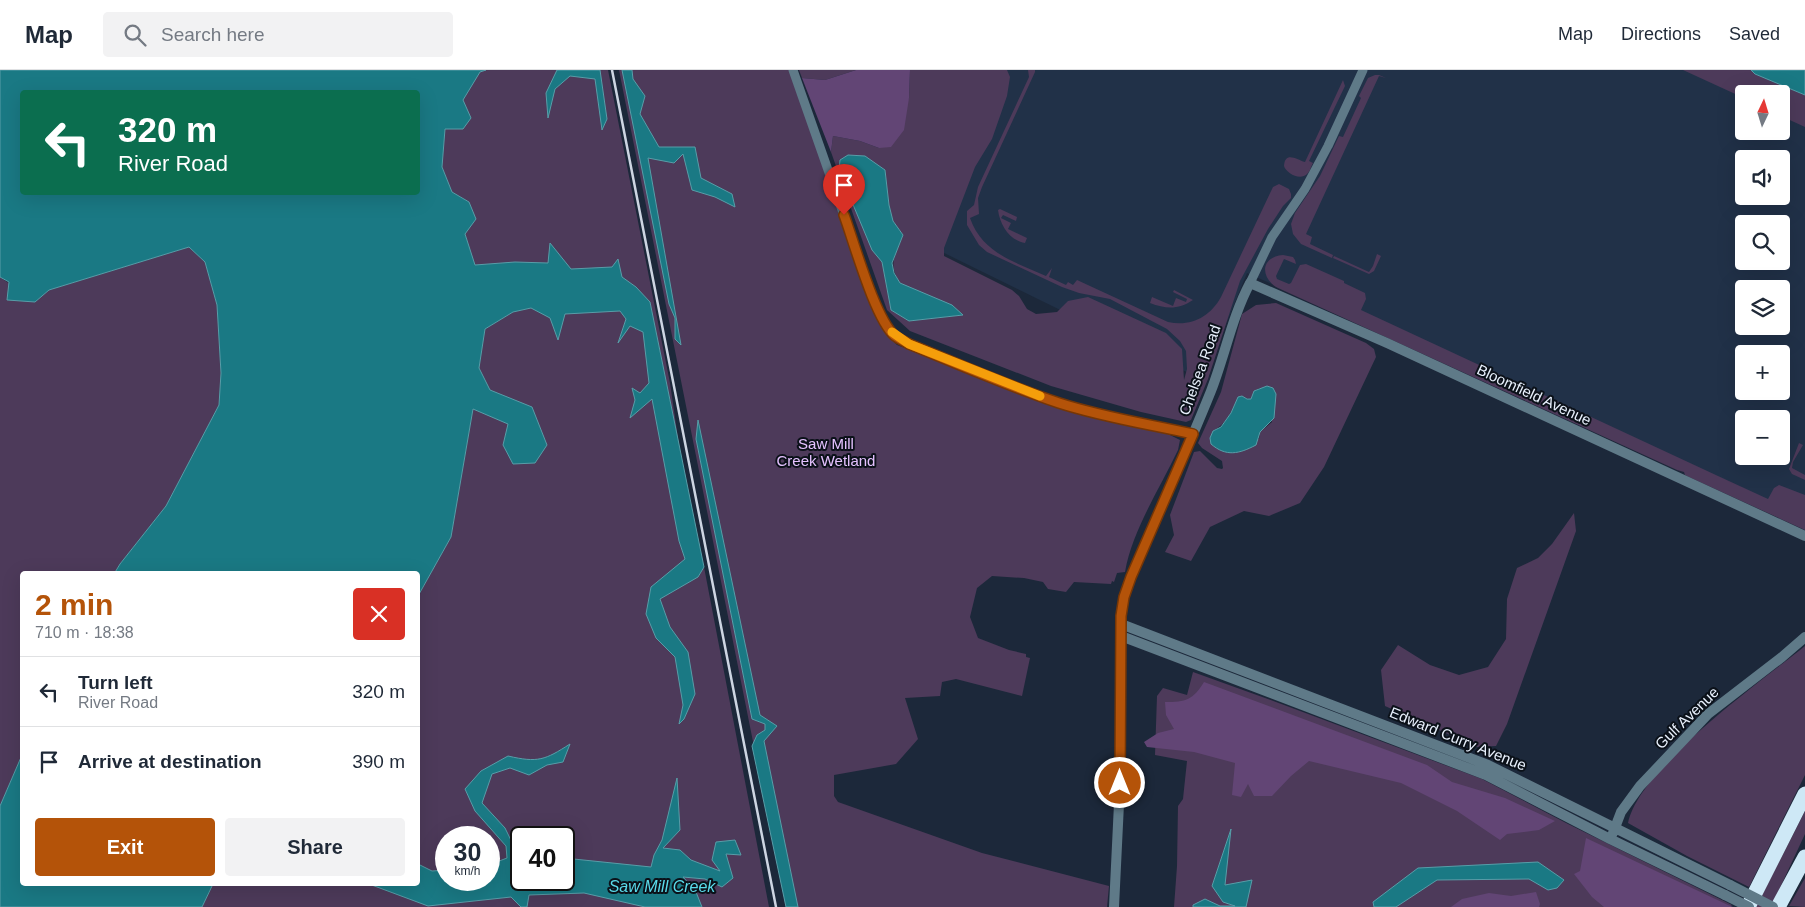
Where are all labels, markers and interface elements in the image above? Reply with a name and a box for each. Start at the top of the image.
search box [103,12,453,57]
text: Map [25,21,73,48]
icon: search [121,21,149,49]
text: Search here [161,24,265,45]
text: Map [1558,24,1593,44]
text: Directions [1621,24,1701,44]
text: Saved [1729,24,1780,44]
north arrow [1735,85,1790,140]
map controls [1735,85,1790,465]
icon: left [35,110,100,175]
text: 320 m [118,110,217,149]
button: sound [1735,150,1790,205]
text: River Road [118,151,228,176]
pin [823,164,865,215]
icon: arrive [830,171,858,199]
button: search [1735,215,1790,270]
button: layers [1735,280,1790,335]
street label: Chelsea Road [1175,322,1224,417]
button: + [1735,345,1790,400]
street label: Bloomfield Avenue [1474,361,1594,428]
button: − [1735,410,1790,465]
park label: Saw Mill Creek Wetland [777,435,875,469]
text: 2 min [35,588,113,621]
button: close [353,588,405,640]
text: 710 m · 18:38 [35,624,134,641]
text: Turn left [78,672,153,693]
icon: left [35,678,63,706]
text: 320 m [352,681,405,702]
street label: Gulf Avenue [1651,683,1722,752]
text: River Road [78,694,158,711]
street label: Edward Curry Avenue [1387,703,1529,774]
icon: arrive [35,748,63,776]
text: Arrive at destination [78,751,262,772]
text: 390 m [352,751,405,772]
position arrow [1093,756,1145,808]
button: Exit [35,818,215,876]
button: Share [225,818,405,876]
speed limit sign: 40 [510,826,575,891]
text: 30 [454,838,481,866]
text: km/h [454,864,481,878]
water label: Saw Mill Creek [609,878,716,895]

